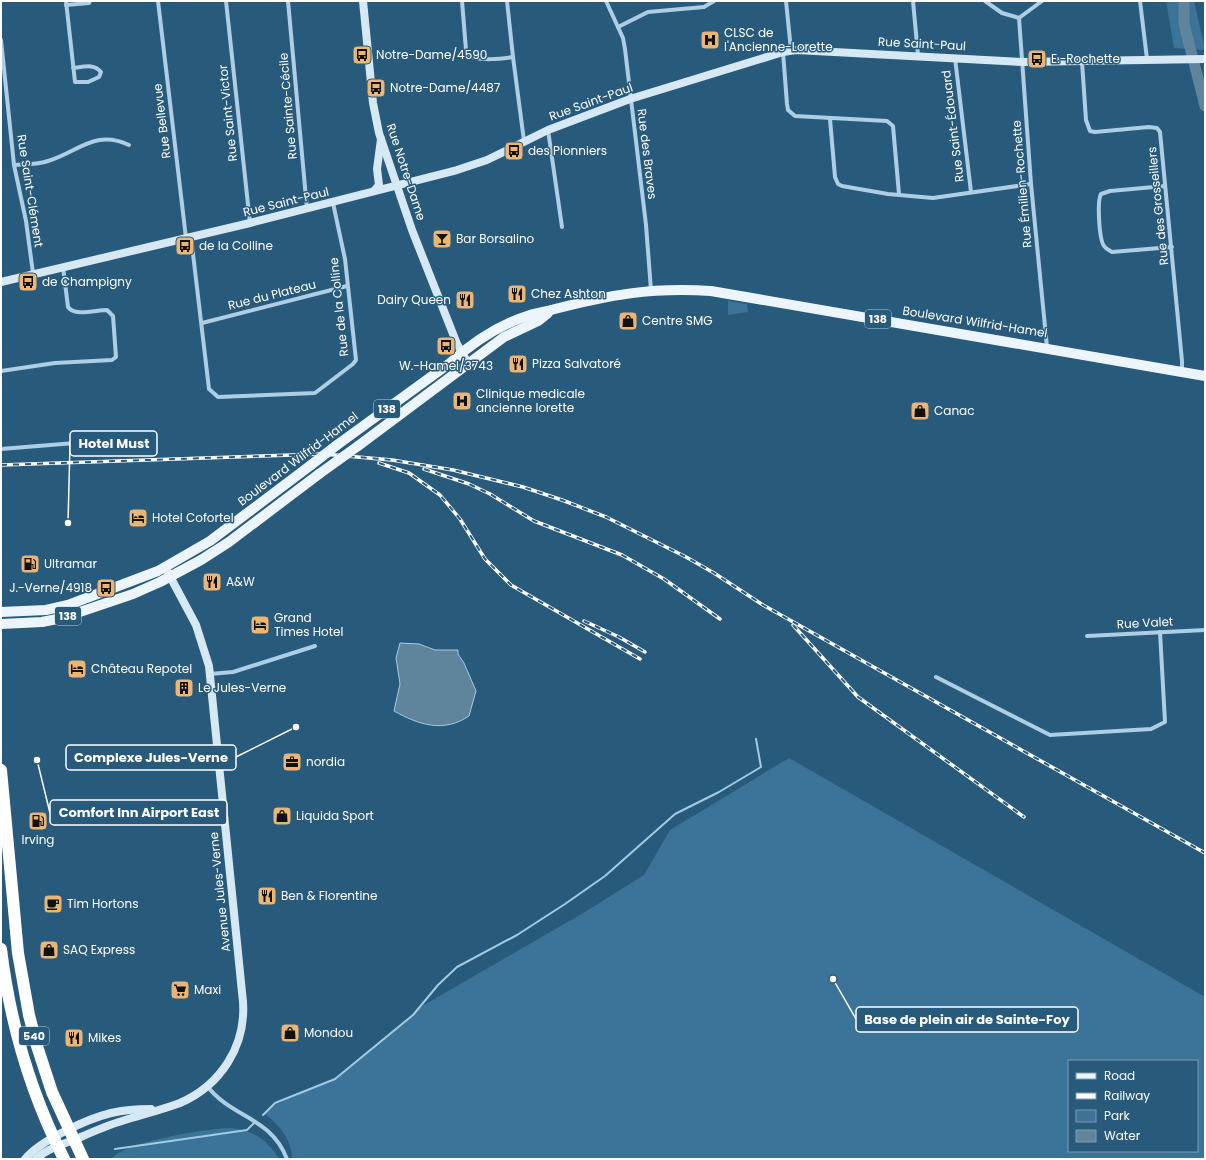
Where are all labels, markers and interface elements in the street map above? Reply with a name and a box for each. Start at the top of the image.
place label: CLSC de l'Ancienne-Lorette [724,24,833,55]
hospital icon: CLSC de l'Ancienne-Lorette [699,29,721,51]
street label: Rue Saint-Paul [878,33,966,54]
bus stop icon: Notre-Dame/4590 [351,44,373,66]
place label: Notre-Dame/4590 [376,46,487,63]
bus stop icon: E.-Rochette [1026,48,1048,70]
place label: E.-Rochette [1051,50,1120,67]
street label: Rue Sainte-Cécile [274,52,301,160]
street label: Rue Saint-Victor [214,63,241,162]
street label: Rue Saint-Édouard [937,69,968,183]
bus stop icon: Notre-Dame/4487 [365,77,387,99]
street label: Rue Saint-Paul [547,78,635,125]
place label: Notre-Dame/4487 [390,79,501,96]
street label: Rue Bellevue [148,82,175,160]
street label: Rue des Braves [634,108,661,200]
street label: Rue Émilien-Rochette [1007,119,1036,249]
street label: Rue Notre-Dame [383,121,430,223]
street label: Rue Saint-Clément [13,133,48,249]
bus stop icon: des Pionniers [503,140,525,162]
place label: des Pionniers [528,142,607,159]
street label: Rue des Grosseillers [1143,146,1172,266]
street label: Rue Saint-Paul [241,183,331,220]
bar icon: Bar Borsalino [431,228,453,250]
place label: Bar Borsalino [456,230,535,247]
bus stop icon: de la Colline [174,235,196,257]
place label: de la Colline [199,237,273,254]
street label: Rue de la Colline [325,257,352,357]
bus stop icon: de Champigny [17,271,39,293]
place label: de Champigny [42,273,132,290]
street label: Rue du Plateau [226,275,318,314]
restaurant icon: Chez Ashton [506,283,528,305]
place label: Chez Ashton [531,285,606,302]
restaurant icon: Dairy Queen [454,289,476,311]
place label: Dairy Queen [377,291,451,308]
street label: Boulevard Wilfrid-Hamel [901,302,1049,341]
shop icon: Centre SMG [617,310,639,332]
road number: 138 [865,310,891,328]
place label: Centre SMG [642,312,713,329]
bus stop icon: W.-Hamel/3743 [435,335,457,357]
restaurant icon: Pizza Salvatoré [507,353,529,375]
place label: Pizza Salvatoré [532,355,621,372]
place label: W.-Hamel/3743 [399,357,493,374]
place label: Clinique medicale ancienne lorette [476,385,585,416]
hospital icon: Clinique medicale ancienne lorette [451,390,473,412]
road number: 138 [374,400,400,418]
shop icon: Canac [909,400,931,422]
place label: Canac [934,402,974,419]
street label: Boulevard Wilfrid-Hamel [234,408,361,510]
callout: Hotel Must [70,431,157,456]
text: Hotel Must [79,434,149,453]
hotel icon: Hotel Cofortel [127,507,149,529]
place label: Hotel Cofortel [152,509,234,526]
fuel station icon: Ultramar [19,553,41,575]
place label: Ultramar [44,555,97,572]
restaurant icon: A&W [201,571,223,593]
place label: A&W [226,573,255,590]
bus stop icon: J.-Verne/4918 [95,577,117,599]
place label: J.-Verne/4918 [9,579,92,596]
road number: 138 [55,607,81,625]
place label: Grand Times Hotel [274,609,344,640]
street label: Rue Valet [1116,613,1174,632]
hotel icon: Grand Times Hotel [249,614,271,636]
hotel icon: Château Repotel [66,658,88,680]
place label: Château Repotel [91,660,192,677]
building icon: Le Jules-Verne [173,677,195,699]
place label: Le Jules-Verne [198,679,286,696]
callout: Complexe Jules-Verne [66,745,236,770]
text: Complexe Jules-Verne [74,748,228,767]
office icon: nordia [281,751,303,773]
place label: nordia [306,753,345,770]
callout: Comfort Inn Airport East [50,800,227,825]
text: Comfort Inn Airport East [59,803,219,822]
shop icon: Liquida Sport [271,805,293,827]
place label: Liquida Sport [296,807,374,824]
fuel station icon: Irving [27,810,49,832]
place label: Irving [22,831,54,848]
street label: Avenue Jules-Verne [205,831,234,953]
restaurant icon: Ben & Florentine [256,885,278,907]
place label: Ben & Florentine [281,887,377,904]
cafe icon: Tim Hortons [42,893,64,915]
place label: Tim Hortons [67,895,138,912]
shop icon: SAQ Express [38,939,60,961]
place label: SAQ Express [63,941,135,958]
supermarket icon: Maxi [169,979,191,1001]
place label: Maxi [194,981,221,998]
callout: Base de plein air de Sainte-Foy [856,1007,1078,1032]
text: Base de plein air de Sainte-Foy [864,1010,1071,1029]
shop icon: Mondou [279,1022,301,1044]
place label: Mondou [304,1024,353,1041]
road number: 540 [19,1027,49,1045]
restaurant icon: Mikes [63,1027,85,1049]
place label: Mikes [88,1029,121,1046]
legend [1068,1060,1198,1152]
text: Road [1104,1067,1135,1084]
text: Railway [1104,1087,1150,1104]
text: Park [1104,1107,1131,1124]
text: Water [1104,1127,1141,1144]

